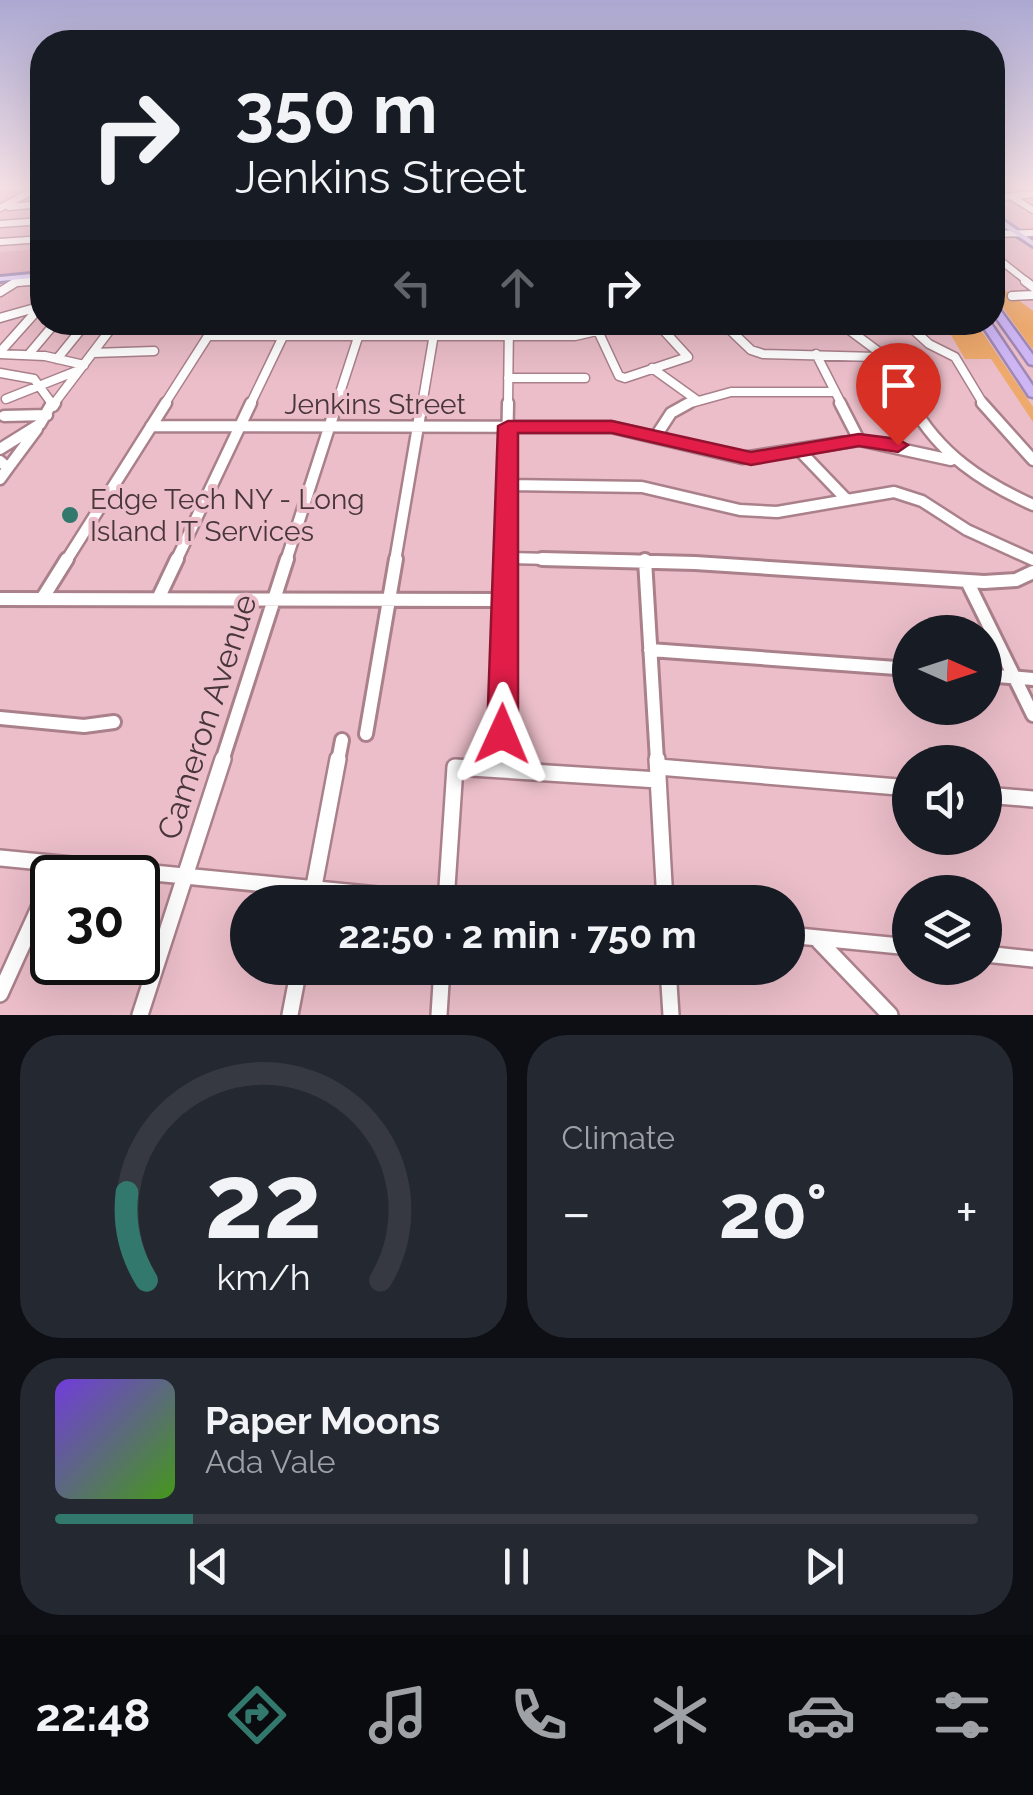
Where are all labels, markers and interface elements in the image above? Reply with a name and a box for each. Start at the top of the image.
text: 350 m [235,67,438,149]
icon: right [70,70,200,200]
text: Jenkins Street [235,151,527,204]
icon: left [385,260,440,315]
icon: ahead [490,260,545,315]
icon: right [595,260,650,315]
pin [856,343,941,446]
icon: arrive [871,358,926,413]
street label: Jenkins Street [284,388,466,421]
place label: Edge Tech NY - Long Island IT Services [90,483,365,548]
marker: Edge Tech NY - Long Island IT Services [59,504,81,526]
street label: Cameron Avenue [149,590,264,844]
north arrow [892,615,1002,725]
map controls [892,615,1002,985]
position arrow [450,682,554,786]
button: sound [892,745,1002,855]
speed limit sign: 30 [30,855,160,985]
button: layers [892,875,1002,985]
text: 22:50 · 2 min · 750 m [338,912,697,957]
text: Climate [562,1119,675,1156]
text: 22 [205,1140,322,1262]
text: 20° [719,1167,827,1256]
text: − [562,1180,591,1245]
text: + [955,1180,978,1245]
text: km/h [216,1256,310,1298]
text: Paper Moons [205,1398,440,1443]
text: Ada Vale [205,1443,336,1480]
icon: previous [181,1539,236,1594]
icon: pause [489,1539,544,1594]
icon: next [797,1539,852,1594]
icon: directions [222,1680,292,1750]
icon: music [363,1680,433,1750]
icon: phone [504,1680,574,1750]
icon: climate [645,1680,715,1750]
icon: car [786,1680,856,1750]
icon: filters [927,1680,997,1750]
text: 22:48 [36,1689,150,1742]

